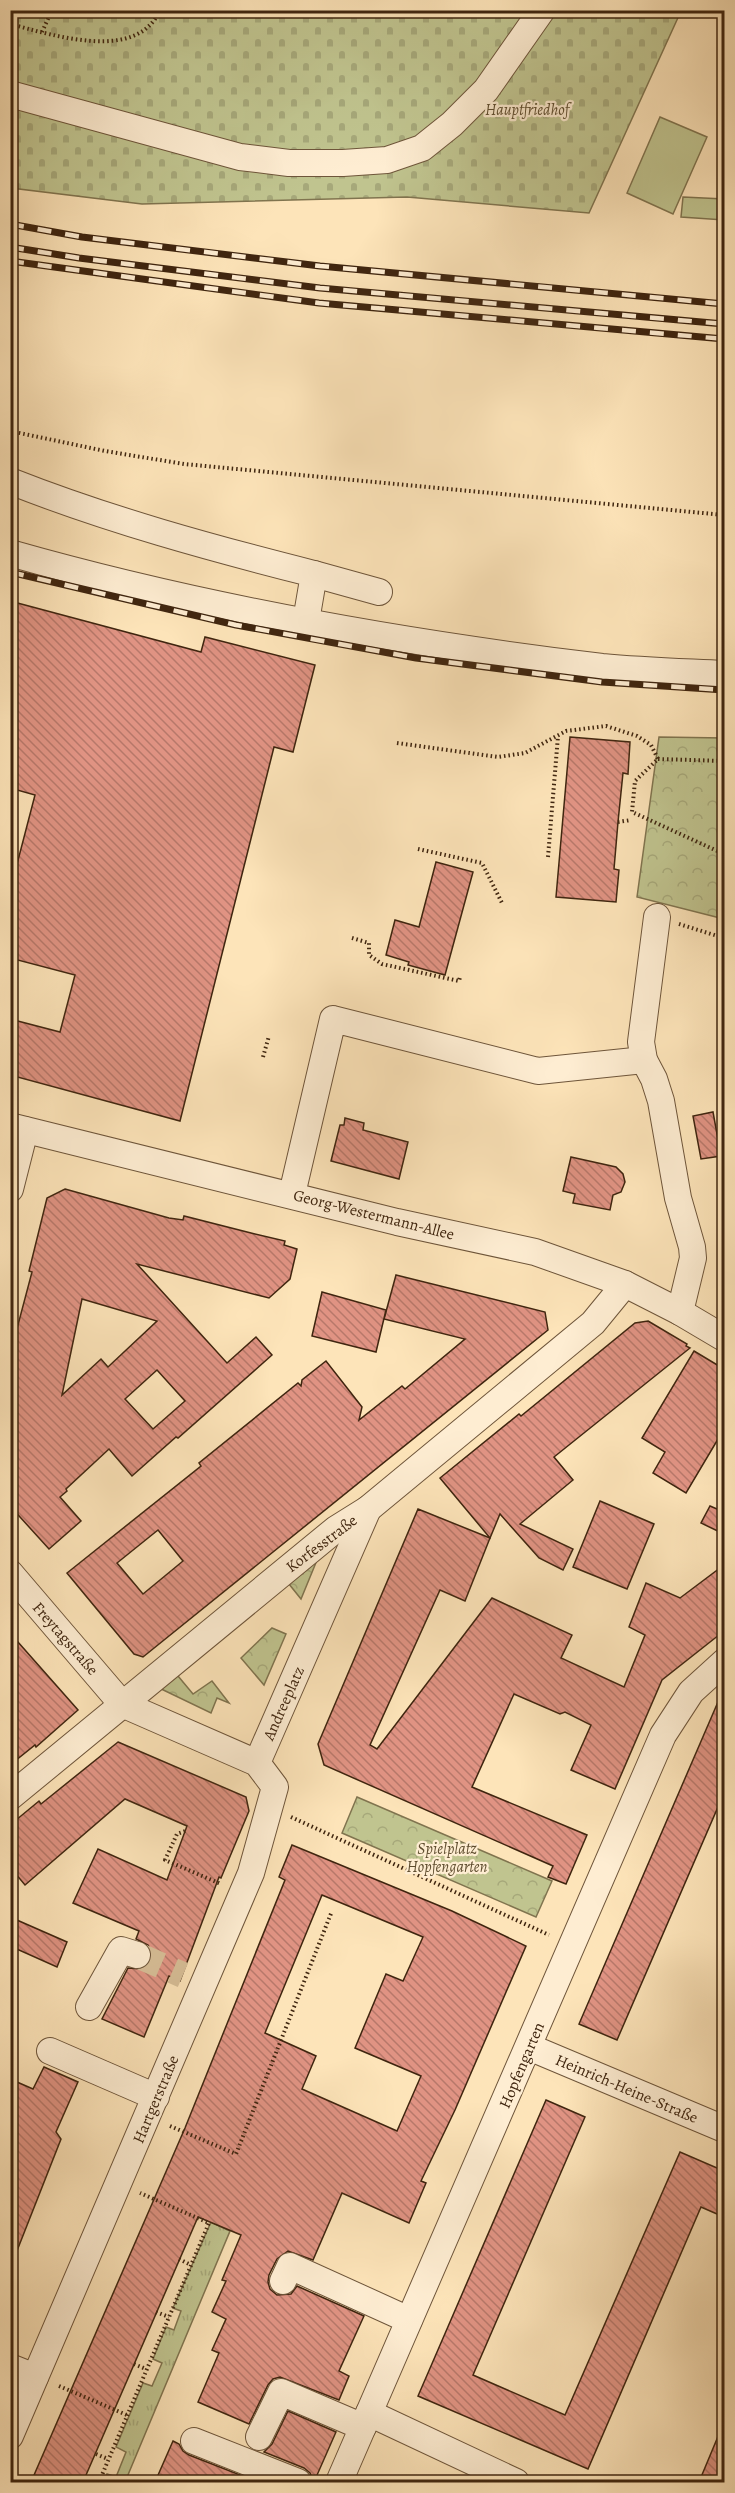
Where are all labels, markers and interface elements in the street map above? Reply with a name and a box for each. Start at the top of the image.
park label: Hauptfriedhof [485,99,573,121]
street label: Georg-Westermann-Allee [291,1184,457,1246]
street label: Korfesstraße [281,1510,362,1578]
street label: Freytagstraße [27,1597,103,1680]
street label: Andreeplatz [257,1663,310,1745]
park label: Spielplatz Hopfengarten [407,1838,487,1878]
street label: Hopfengarten [494,2019,550,2112]
street label: Heinrich-Heine-Straße [552,2049,701,2129]
street label: Hartgerstraße [127,2052,184,2147]

